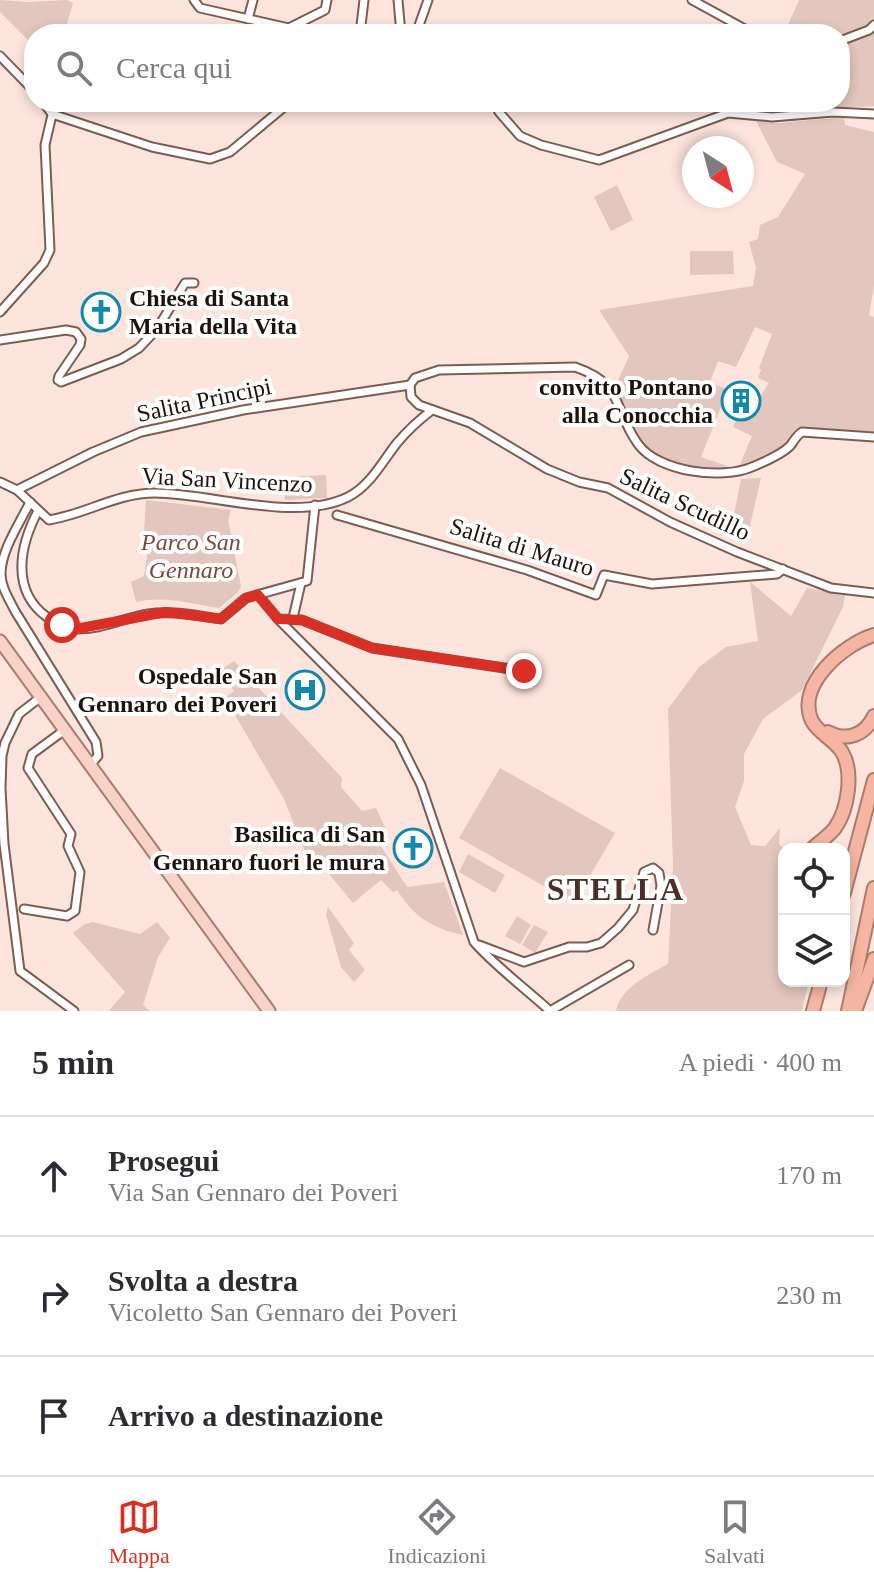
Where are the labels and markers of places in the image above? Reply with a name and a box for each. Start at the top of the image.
place label: Chiesa di Santa Maria della Vita [129,285,297,339]
church icon: Chiesa di Santa Maria della Vita [80,291,122,333]
place label: convitto Pontano alla Conocchia [539,374,713,428]
building icon: convitto Pontano alla Conocchia [720,380,762,422]
place label: Ospedale San Gennaro dei Poveri [77,663,277,717]
hospital icon: Ospedale San Gennaro dei Poveri [284,669,326,711]
place label: Basilica di San Gennaro fuori le mura [153,821,385,875]
church icon: Basilica di San Gennaro fuori le mura [392,827,434,869]

